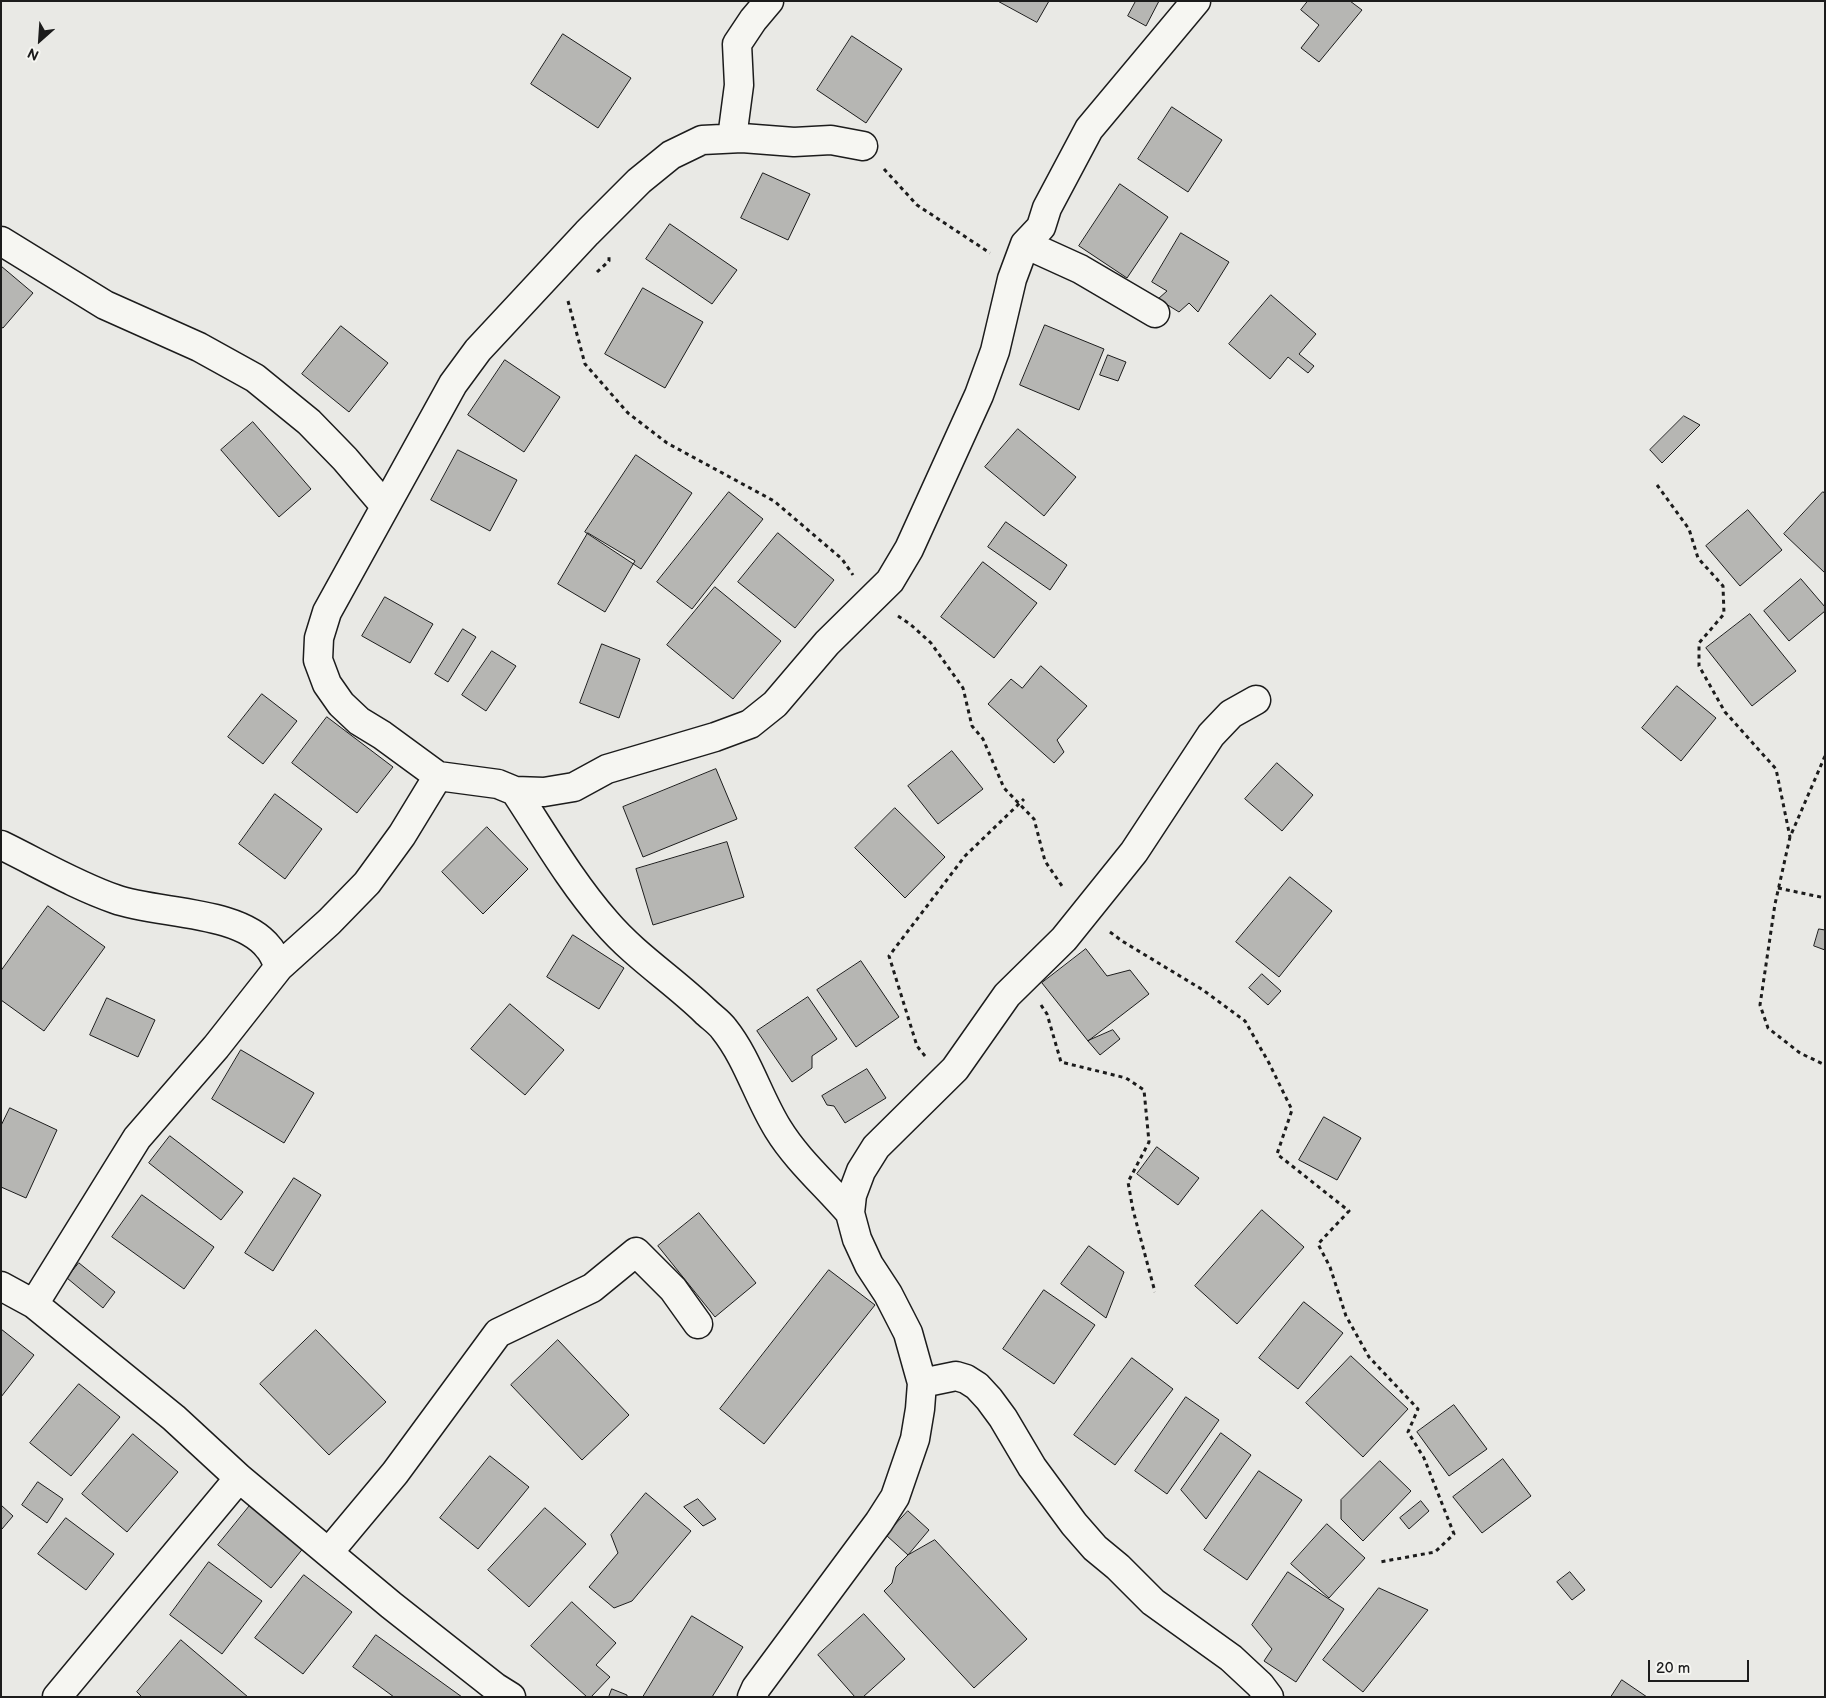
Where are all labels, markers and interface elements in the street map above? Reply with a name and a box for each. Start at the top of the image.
north arrow [15,15,65,65]
text: N [25,44,42,64]
scale bar [1651,1650,1752,1682]
text: 20 m [1656,1659,1690,1678]

